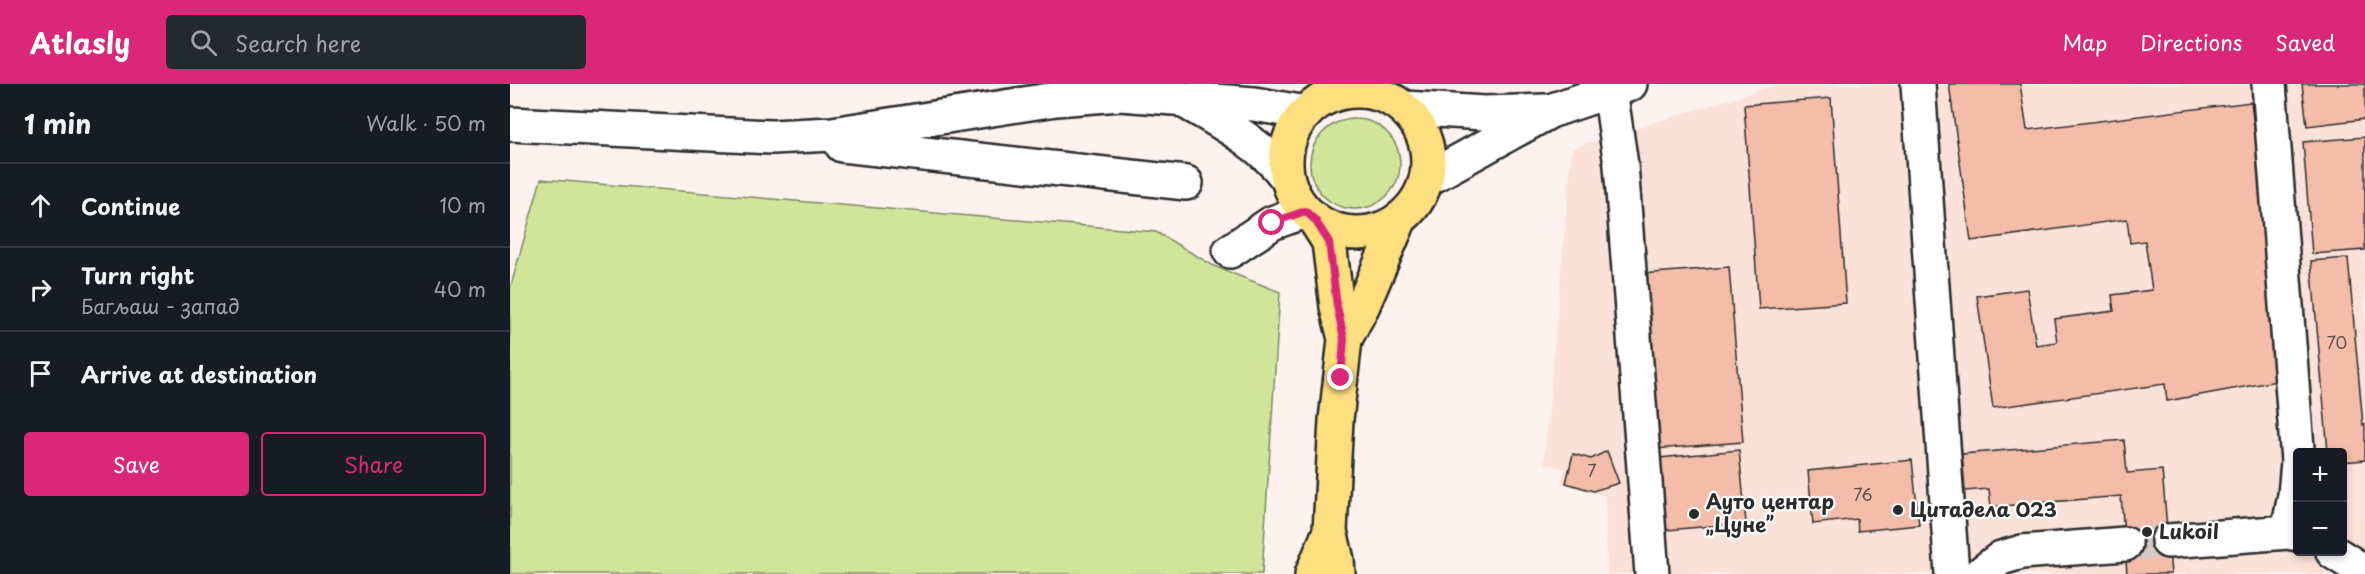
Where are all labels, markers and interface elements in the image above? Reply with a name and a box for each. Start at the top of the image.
search box [166,15,586,69]
text: Atlasly [30,21,130,64]
icon: search [187,26,220,59]
text: Search here [235,26,361,59]
text: Map [2062,26,2107,58]
text: Directions [2140,26,2242,58]
text: Saved [2275,26,2335,58]
text: 1 min [24,104,91,143]
text: Walk · 50 m [366,108,486,138]
icon: ahead [24,189,57,222]
text: Continue [81,189,180,222]
text: 10 m [439,190,486,220]
route start [1258,209,1284,235]
text: Turn right [81,258,194,291]
icon: right [24,273,57,306]
text: 40 m [434,274,486,304]
text: Багљаш - запад [81,291,240,321]
house number: 70 [2327,330,2347,354]
icon: arrive [24,357,57,390]
text: Arrive at destination [81,357,317,390]
route end [1327,364,1353,390]
button: Save [24,432,249,496]
button: Share [261,432,486,496]
map controls [2293,448,2347,556]
button: + [2293,448,2347,502]
house number: 7 [1587,458,1597,482]
house number: 76 [1853,482,1873,506]
place label: Ауто центар „Цуне” [1706,486,1834,539]
place label: Цитадела 023 [1910,494,2057,524]
button: − [2293,502,2347,556]
marker: Цитадела 023 [1891,503,1905,517]
marker: Ауто центар „Цуне” [1687,507,1701,521]
place label: Lukoil [2159,516,2219,546]
marker: Lukoil [2140,525,2154,539]

